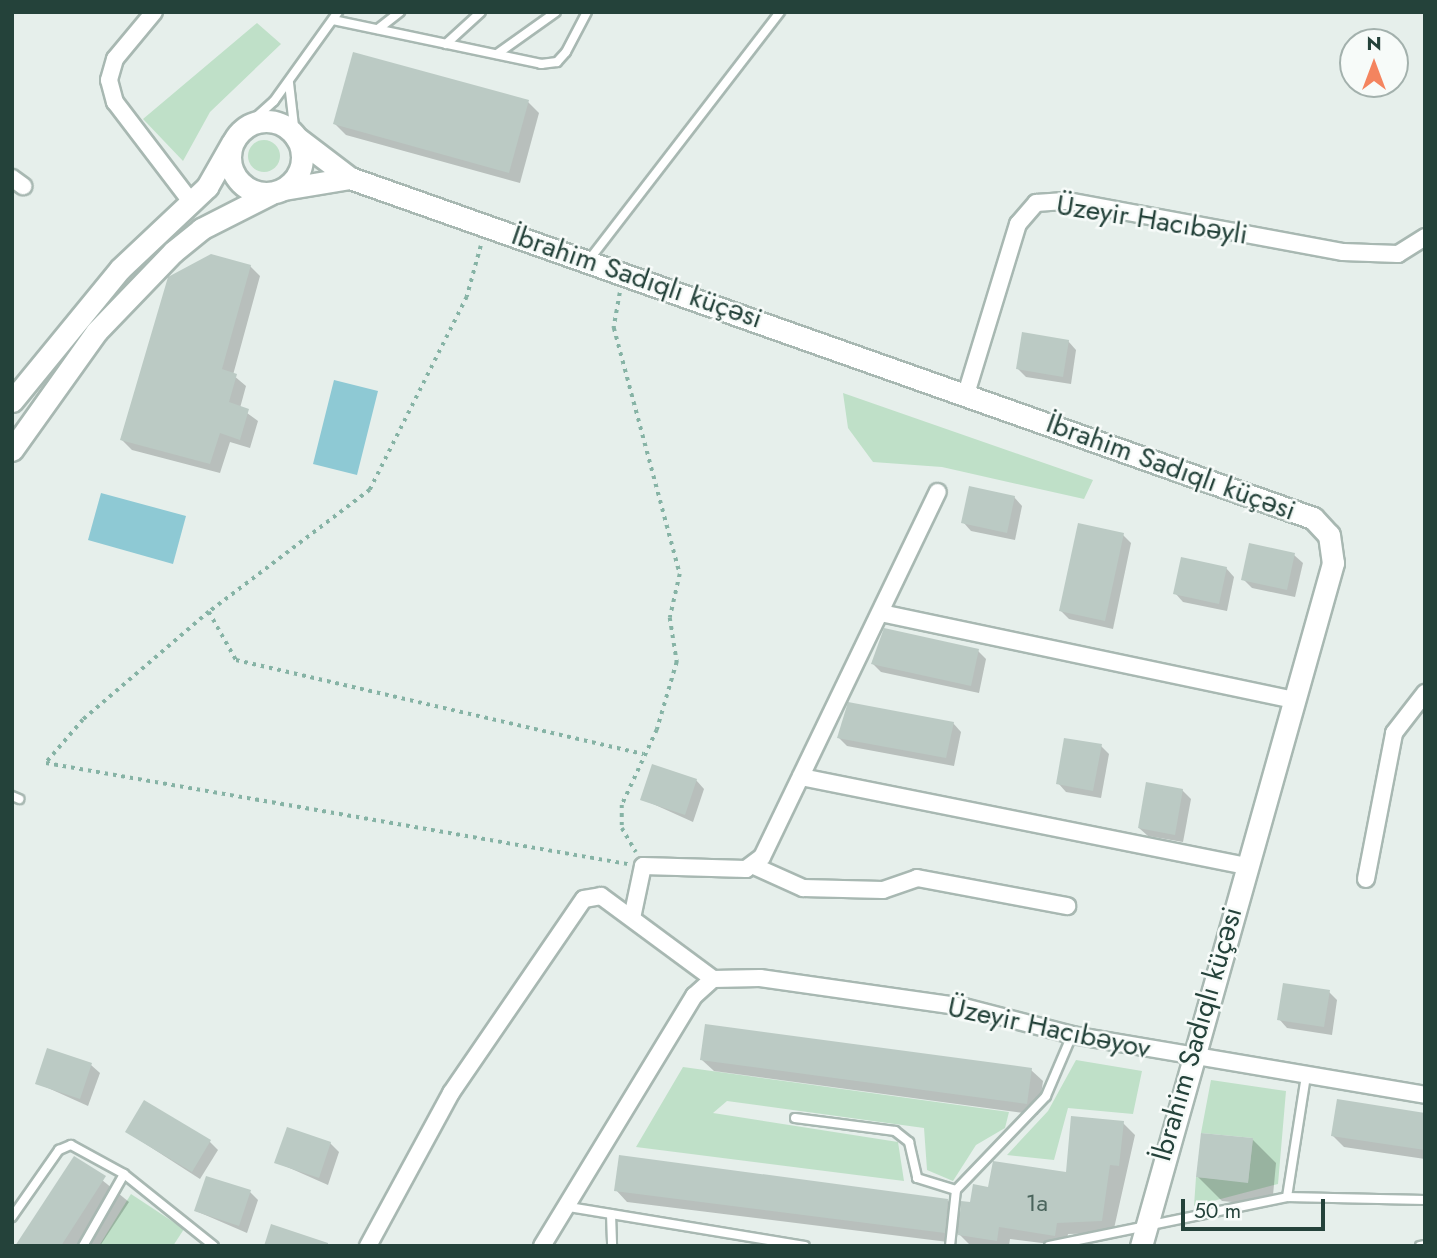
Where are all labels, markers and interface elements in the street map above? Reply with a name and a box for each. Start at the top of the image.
north arrow [1339,28,1409,98]
text: N [1366,30,1382,57]
street label: Üzeyir Hacıbəyli [1054,188,1250,252]
street label: İbrahim Sadıqlı küçəsi [507,218,767,336]
street label: İbrahim Sadıqlı küçəsi [1042,406,1300,528]
street label: İbrahim Sadıqlı küçəsi [1145,903,1249,1165]
street label: Üzeyir Hacıbəyov [945,990,1153,1066]
scale bar [1185,1184,1328,1228]
house number: 1a [1026,1189,1048,1217]
text: 50 m [1194,1196,1241,1226]

